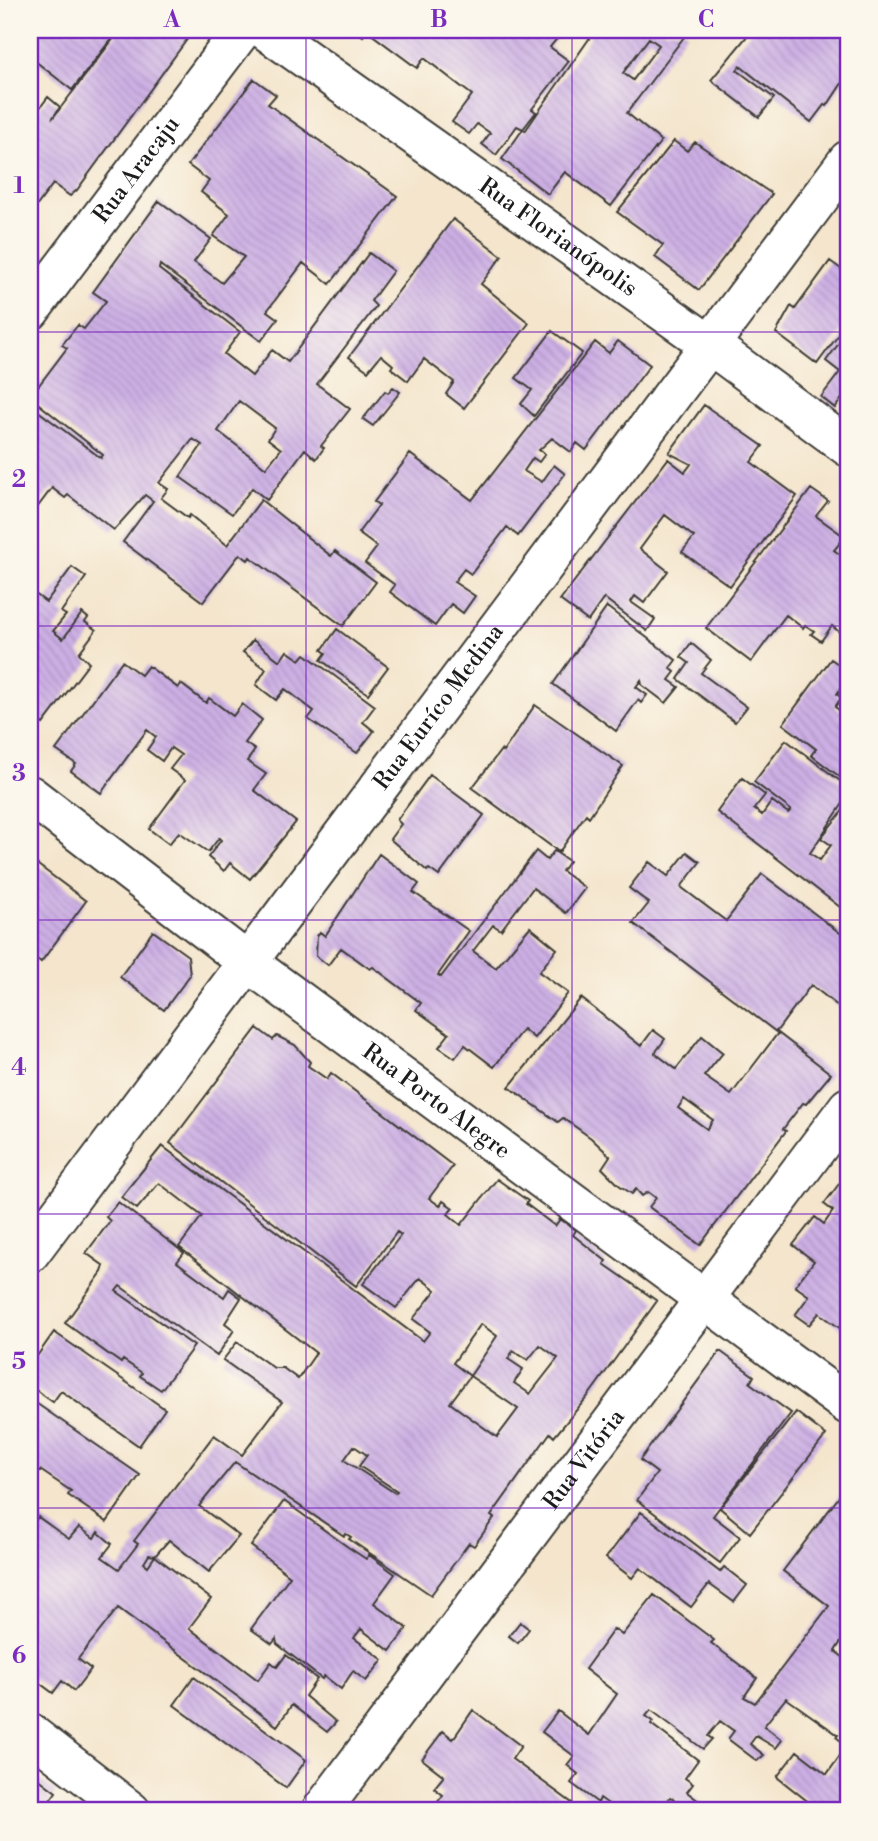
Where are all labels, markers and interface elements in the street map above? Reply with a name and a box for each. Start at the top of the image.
text: A [163,6,181,34]
text: B [430,6,448,34]
text: C [698,6,714,34]
street label: Rua Aracaju [87,111,186,229]
text: 1 [13,172,25,200]
street label: Rua Florianópolis [474,172,643,303]
text: 2 [12,466,26,494]
street label: Rua Euríco Medina [368,618,510,795]
text: 3 [12,760,26,788]
street label: Rua Porto Alegre [357,1038,516,1165]
text: 4 [11,1054,27,1082]
text: 5 [12,1348,26,1376]
street label: Rua Vitória [537,1404,631,1515]
text: 6 [12,1642,26,1670]

